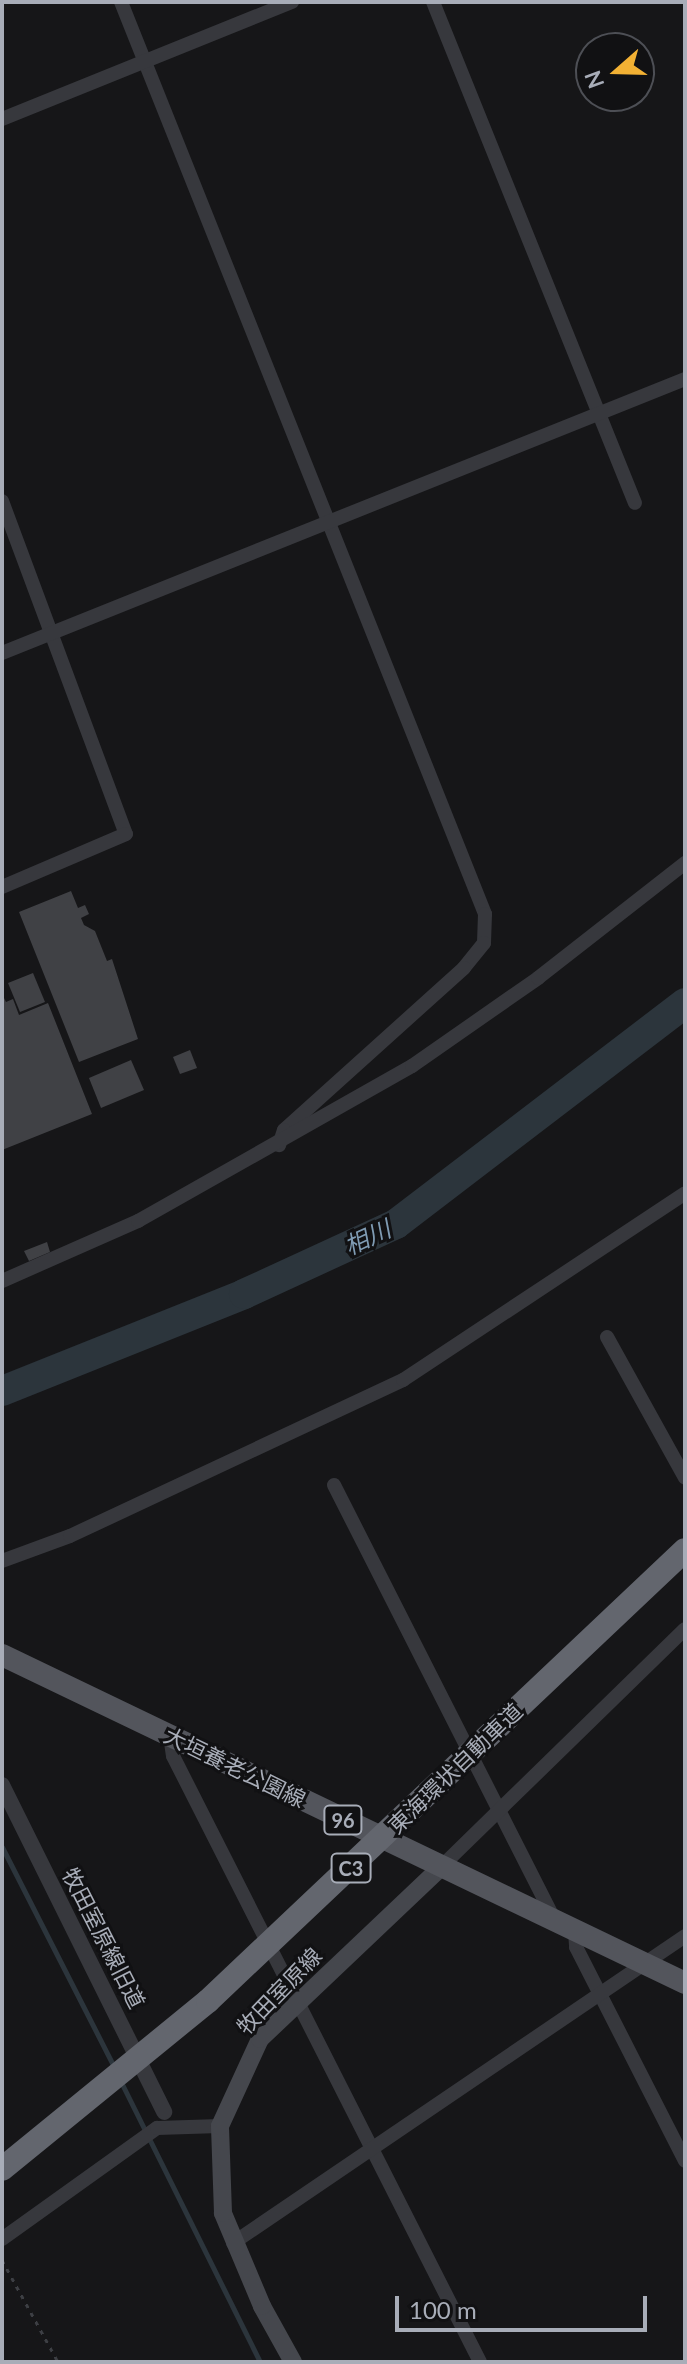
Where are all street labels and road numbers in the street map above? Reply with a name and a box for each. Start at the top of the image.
street label: 東海環状自動車道 [383,1697,527,1839]
street label: 大垣養老公園線 [160,1721,310,1813]
road number: 96 [323,1804,363,1836]
road number: C3 [329,1852,373,1884]
street label: 牧田室原線旧道 [57,1863,151,2013]
street label: 牧田室原線 [231,1942,327,2040]

